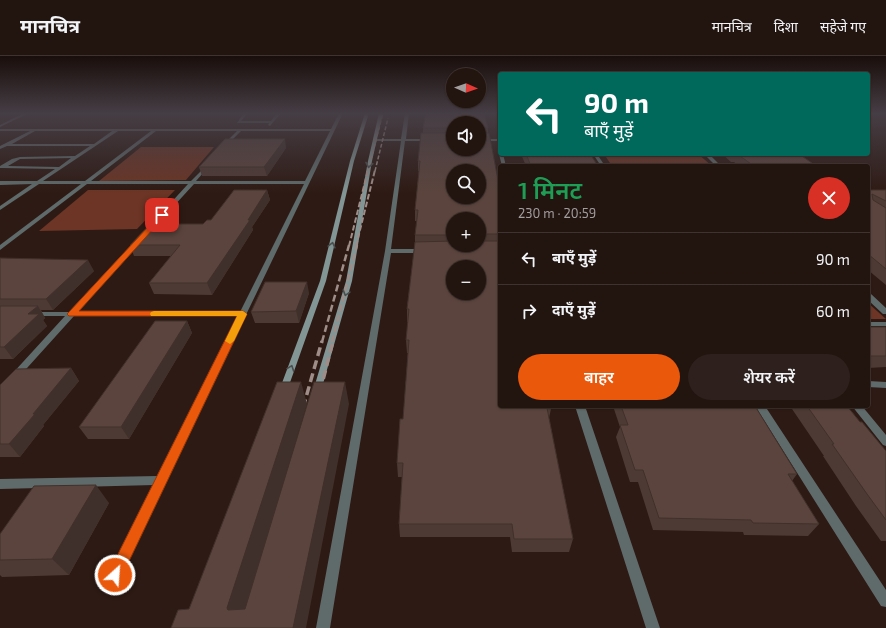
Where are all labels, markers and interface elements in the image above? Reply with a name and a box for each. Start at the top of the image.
text: मानचित्र [20,14,80,37]
text: मानचित्र [712,18,752,35]
text: दिशा [774,18,798,35]
text: सहेजे गए [820,18,866,35]
north arrow [446,68,486,108]
map controls [446,68,486,300]
text: 90 m [584,85,649,119]
icon: left [518,88,570,140]
button: sound [446,116,486,156]
text: बाएँ मुड़ें [584,119,633,141]
one-way arrow [365,162,374,168]
button: search [446,164,486,204]
text: 1 मिनट [518,175,582,204]
button: close [808,177,850,219]
pin [145,198,179,232]
icon: arrive [151,204,173,226]
text: 230 m · 20:59 [518,205,596,221]
button: + [446,212,486,252]
one-way arrow [327,241,335,248]
icon: left [518,248,540,270]
text: बाएँ मुड़ें [552,248,596,266]
text: 90 m [816,250,850,268]
button: − [446,260,486,300]
one-way arrow [342,289,351,296]
icon: right [518,300,540,322]
text: दाएँ मुड़ें [552,300,596,318]
text: 60 m [816,302,850,320]
button: बाहर [518,354,680,400]
button: शेयर करें [688,354,850,400]
one-way arrow [286,364,295,371]
position arrow [94,554,136,596]

